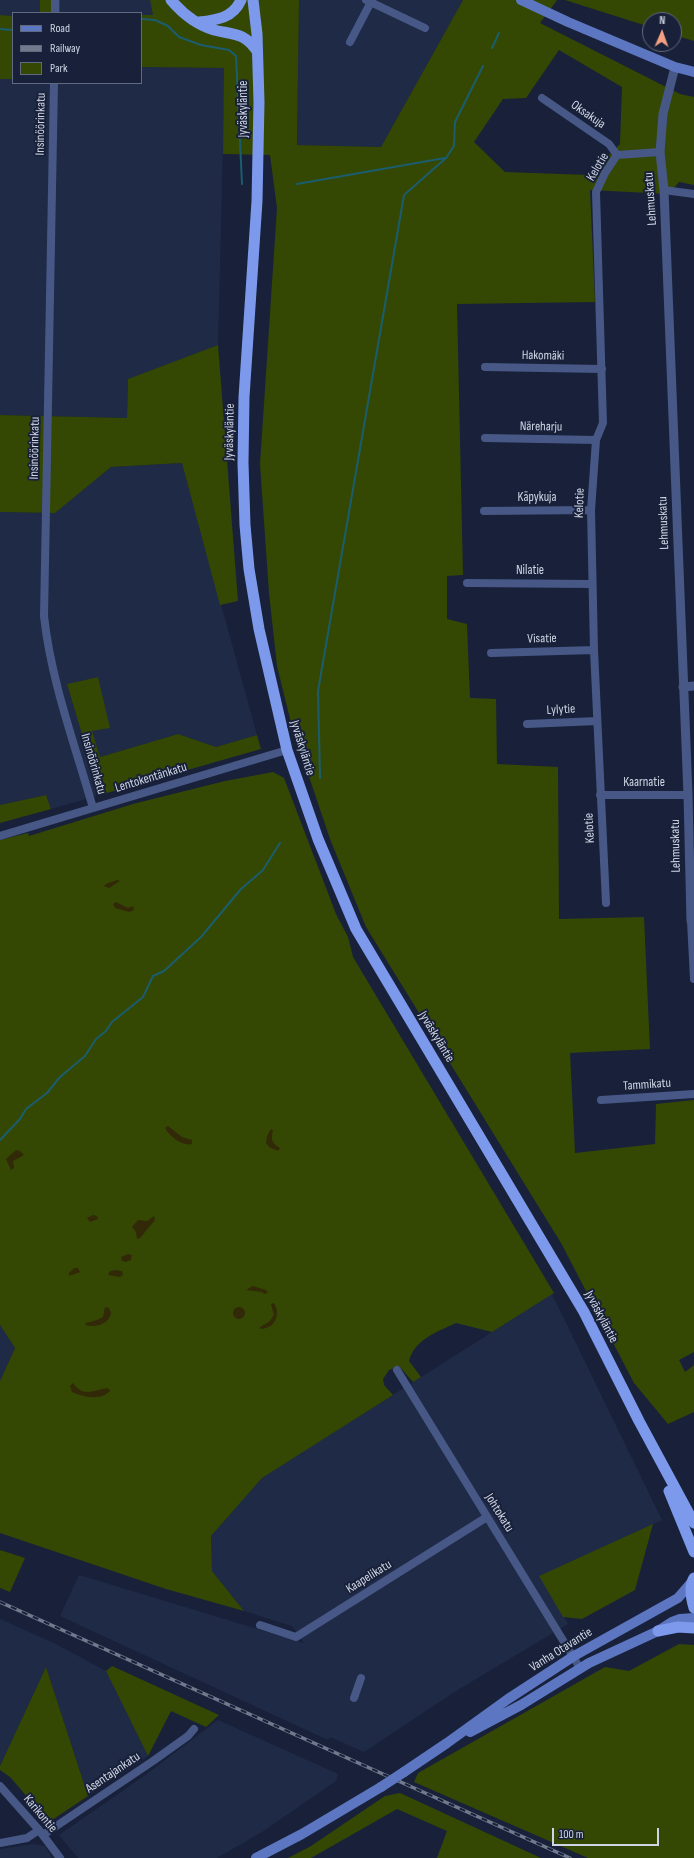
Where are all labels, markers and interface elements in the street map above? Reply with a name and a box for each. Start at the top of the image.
legend [12,12,142,84]
north arrow [642,12,682,52]
text: N [659,14,666,27]
text: Road [50,21,70,36]
text: Railway [50,41,80,56]
text: Park [50,61,68,76]
street label: Jyväskyläntie [236,81,252,137]
street label: Insinöörinkatu [33,93,49,155]
street label: Oksakuja [568,98,608,132]
street label: Kelotie [584,150,612,184]
street label: Lehmuskatu [641,172,661,226]
street label: Hakomäki [522,348,564,364]
street label: Jyväskyläntie [222,403,238,461]
street label: Insinöörinkatu [27,417,43,479]
street label: Näreharju [520,419,562,435]
street label: Kelotie [572,488,588,518]
street label: Käpykuja [518,490,556,506]
street label: Lehmuskatu [655,496,673,550]
street label: Nilatie [516,563,544,579]
street label: Visatie [527,631,557,647]
street label: Lylytie [546,701,576,719]
street label: Jyväskyläntie [286,719,318,777]
street label: Insinöörinkatu [77,732,109,796]
street label: Lentokentänkatu [113,760,189,796]
street label: Kaarnatie [623,775,665,791]
street label: Kelotie [581,812,599,844]
street label: Lehmuskatu [668,819,684,873]
street label: Jyväskyläntie [415,1009,457,1065]
street label: Tammikatu [623,1076,671,1094]
street label: Jyväskyläntie [581,1288,621,1346]
street label: Johtokatu [481,1491,517,1535]
street label: Kaapelikatu [343,1557,395,1597]
street label: Vanha Otavantie [527,1625,595,1675]
street label: Asentajankatu [83,1749,143,1797]
street label: Karikontie [20,1792,60,1836]
scale bar [554,1820,661,1846]
text: 100 m [559,1827,584,1842]

